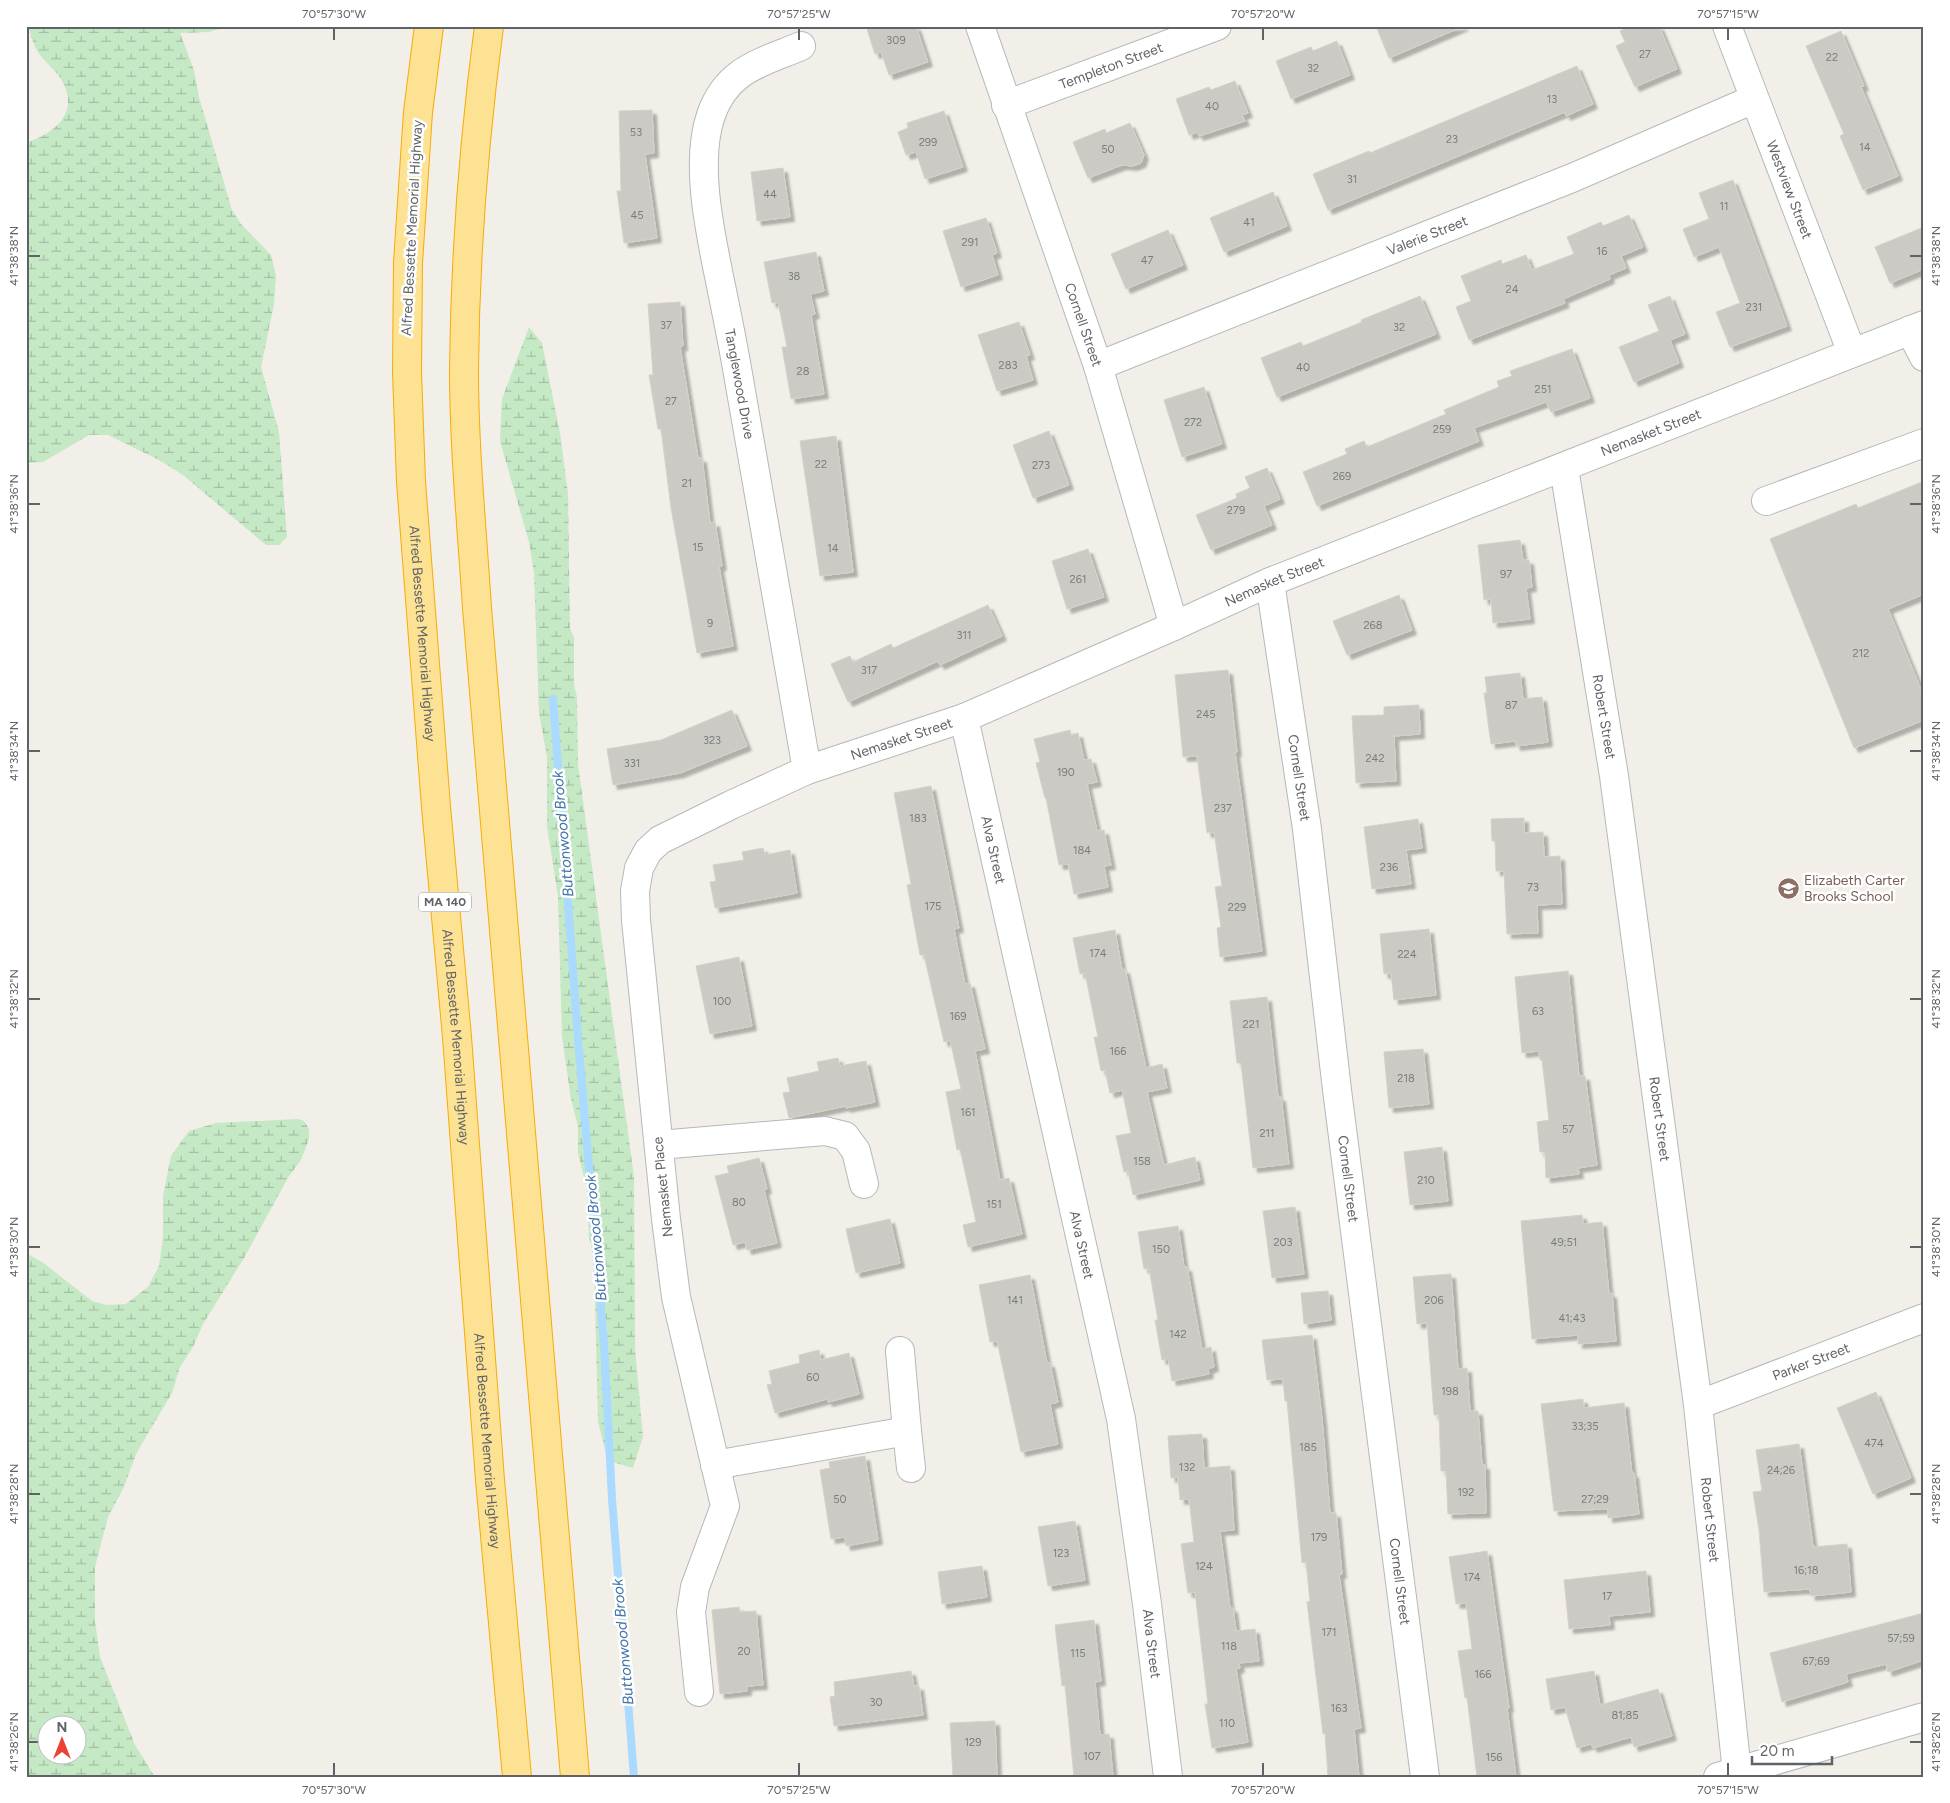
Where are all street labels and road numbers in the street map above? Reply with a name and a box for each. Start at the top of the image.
street label: Templeton Street [1057,39,1165,93]
street label: Alfred Bessette Memorial Highway [398,119,426,336]
street label: Westview Street [1763,138,1816,241]
street label: Valerie Street [1384,212,1470,259]
street label: Cornell Street [1061,280,1106,369]
street label: Tanglewood Drive [721,327,758,441]
street label: Nemasket Street [1598,405,1703,460]
street label: Alfred Bessette Memorial Highway [406,525,439,743]
street label: Nemasket Street [1222,553,1326,610]
street label: Robert Street [1589,673,1620,760]
street label: Nemasket Street [848,714,955,764]
street label: Cornell Street [1284,733,1314,822]
street label: Alva Street [978,814,1009,886]
road number: MA 140 [419,892,471,912]
street label: Alfred Bessette Memorial Highway [439,928,474,1146]
street label: Robert Street [1646,1075,1674,1162]
street label: Cornell Street [1334,1134,1362,1223]
street label: Nemasket Place [649,1136,677,1238]
street label: Alva Street [1066,1209,1098,1281]
street label: Alfred Bessette Memorial Highway [471,1332,505,1550]
street label: Parker Street [1770,1339,1852,1384]
street label: Robert Street [1697,1476,1723,1563]
street label: Cornell Street [1386,1537,1414,1626]
street label: Alva Street [1139,1608,1164,1679]

